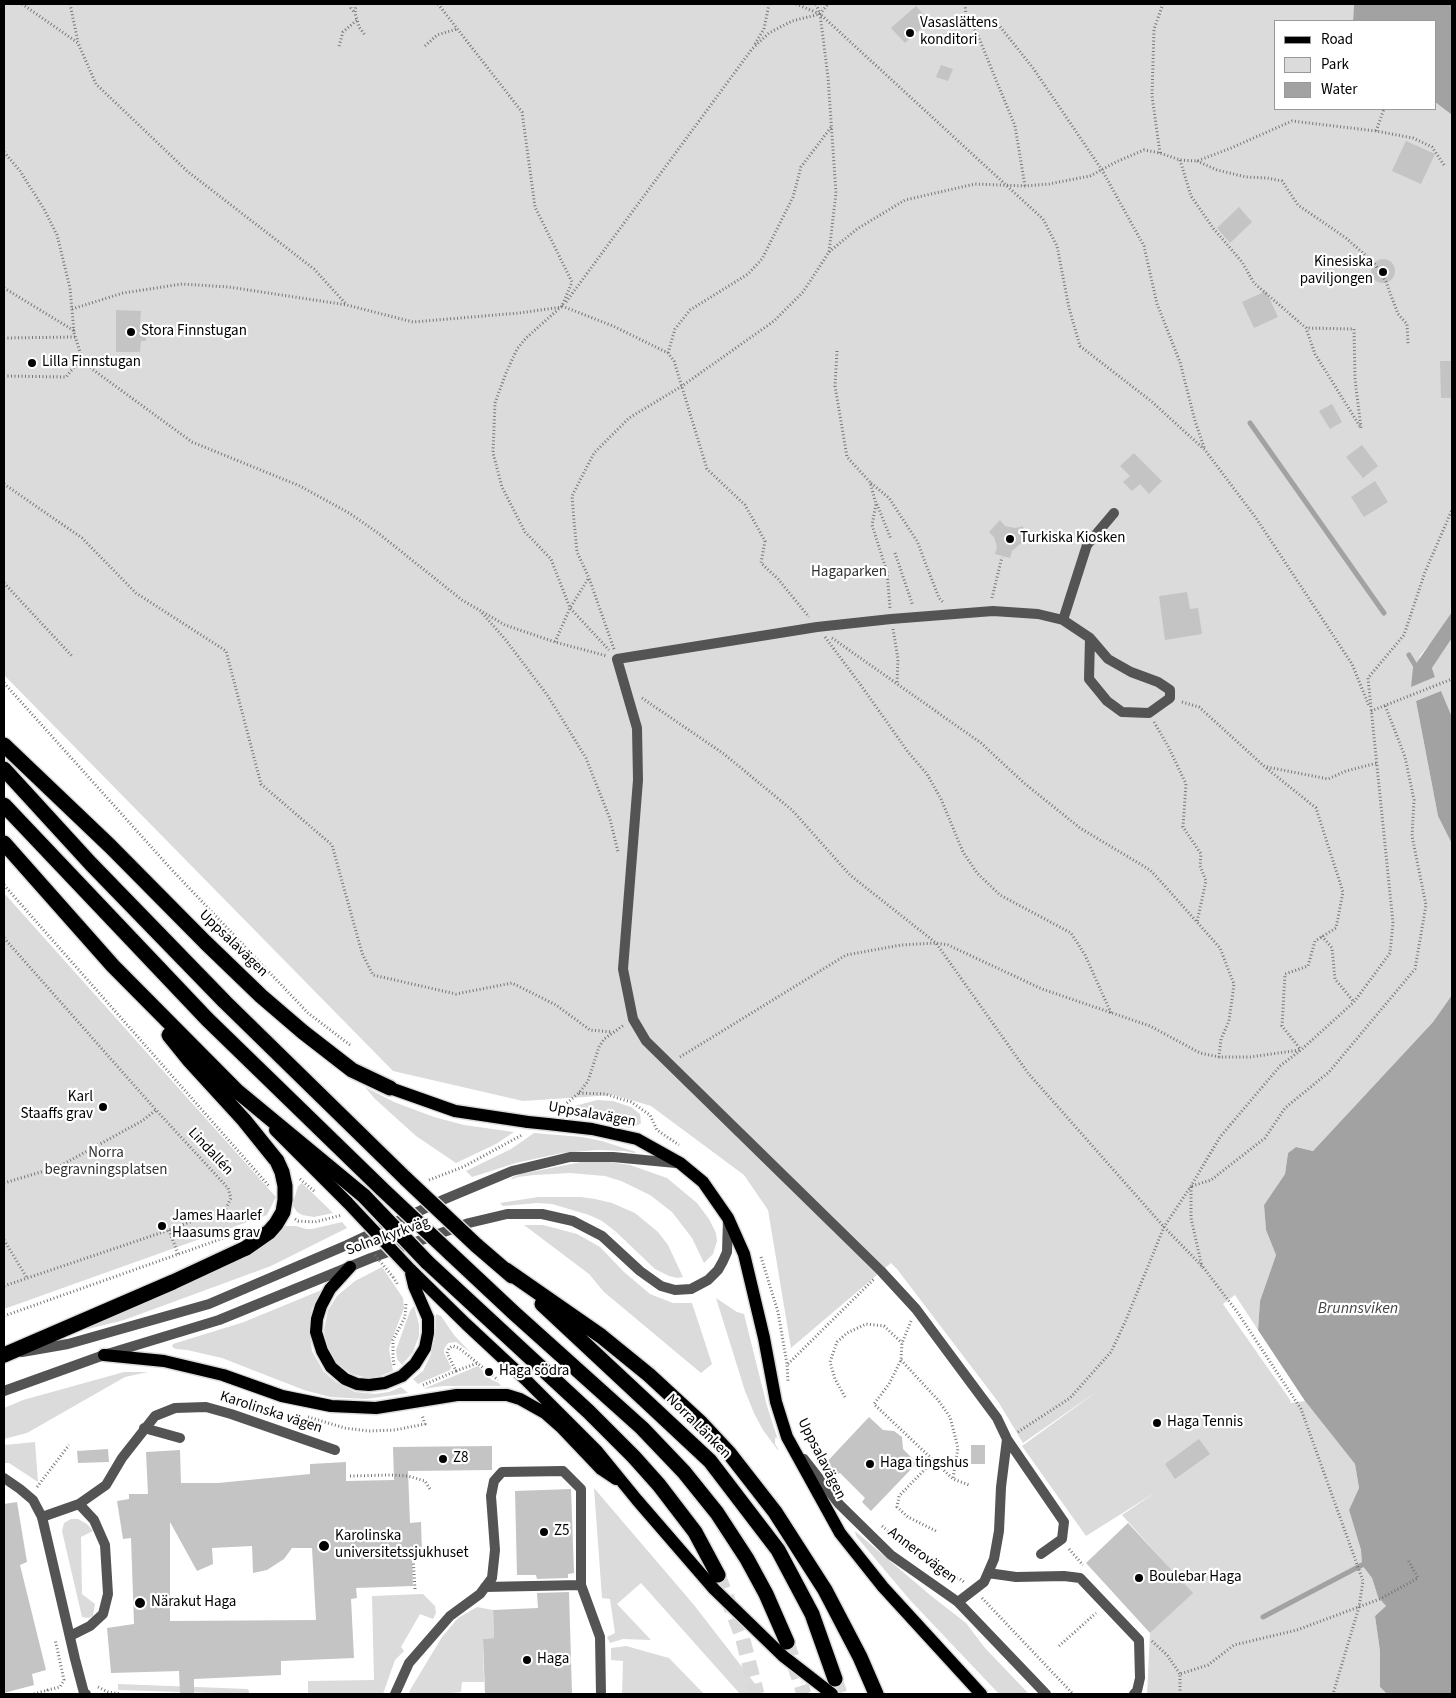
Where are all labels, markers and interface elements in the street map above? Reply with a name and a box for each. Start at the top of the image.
place label: Vasaslättens konditori [920,15,998,50]
legend [1274,20,1436,110]
marker: Vasaslättens konditori [904,27,916,39]
text: Road [1321,29,1353,50]
text: Park [1321,54,1349,75]
text: Water [1321,79,1357,100]
place label: Kinesiska paviljongen [1300,254,1373,289]
marker: Kinesiska paviljongen [1377,266,1389,278]
place label: Stora Finnstugan [141,323,247,341]
marker: Stora Finnstugan [125,326,137,338]
place label: Lilla Finnstugan [42,354,141,372]
marker: Lilla Finnstugan [26,357,38,369]
place label: Turkiska Kiosken [1020,530,1126,548]
marker: Turkiska Kiosken [1004,533,1016,545]
park label: Hagaparken [811,564,887,582]
street label: Uppsalavägen [195,907,271,981]
place label: Karl Staaffs grav [21,1089,93,1124]
street label: Uppsalavägen [547,1098,637,1132]
marker: Karl Staaffs grav [97,1101,109,1113]
street label: Lindallén [184,1125,236,1179]
park label: Norra begravningsplatsen [45,1145,167,1180]
place label: James Haarlef Haasums grav [172,1208,262,1243]
street label: Solna kyrkväg [344,1214,432,1260]
marker: James Haarlef Haasums grav [156,1220,168,1232]
water label: Brunnsviken [1318,1299,1398,1319]
place label: Haga södra [499,1363,569,1381]
marker: Haga södra [483,1366,495,1378]
street label: Karolinska vägen [218,1388,324,1438]
street label: Norra Länken [662,1391,734,1463]
place label: Haga Tennis [1167,1414,1243,1432]
street label: Uppsalavägen [793,1415,849,1503]
marker: Haga Tennis [1151,1417,1163,1429]
place label: Z8 [453,1450,469,1468]
marker: Z8 [437,1453,449,1465]
place label: Haga tingshus [880,1455,969,1473]
marker: Haga tingshus [864,1458,876,1470]
place label: Z5 [554,1523,570,1541]
street label: Annerovägen [884,1524,960,1588]
marker: Z5 [538,1526,550,1538]
place label: Karolinska universitetssjukhuset [335,1528,468,1563]
marker: Karolinska universitetssjukhuset [317,1539,331,1553]
place label: Boulebar Haga [1149,1569,1241,1587]
marker: Boulebar Haga [1133,1572,1145,1584]
place label: Närakut Haga [151,1594,236,1612]
marker: Närakut Haga [133,1596,147,1610]
place label: Haga [537,1651,569,1669]
marker: Haga [521,1654,533,1666]

